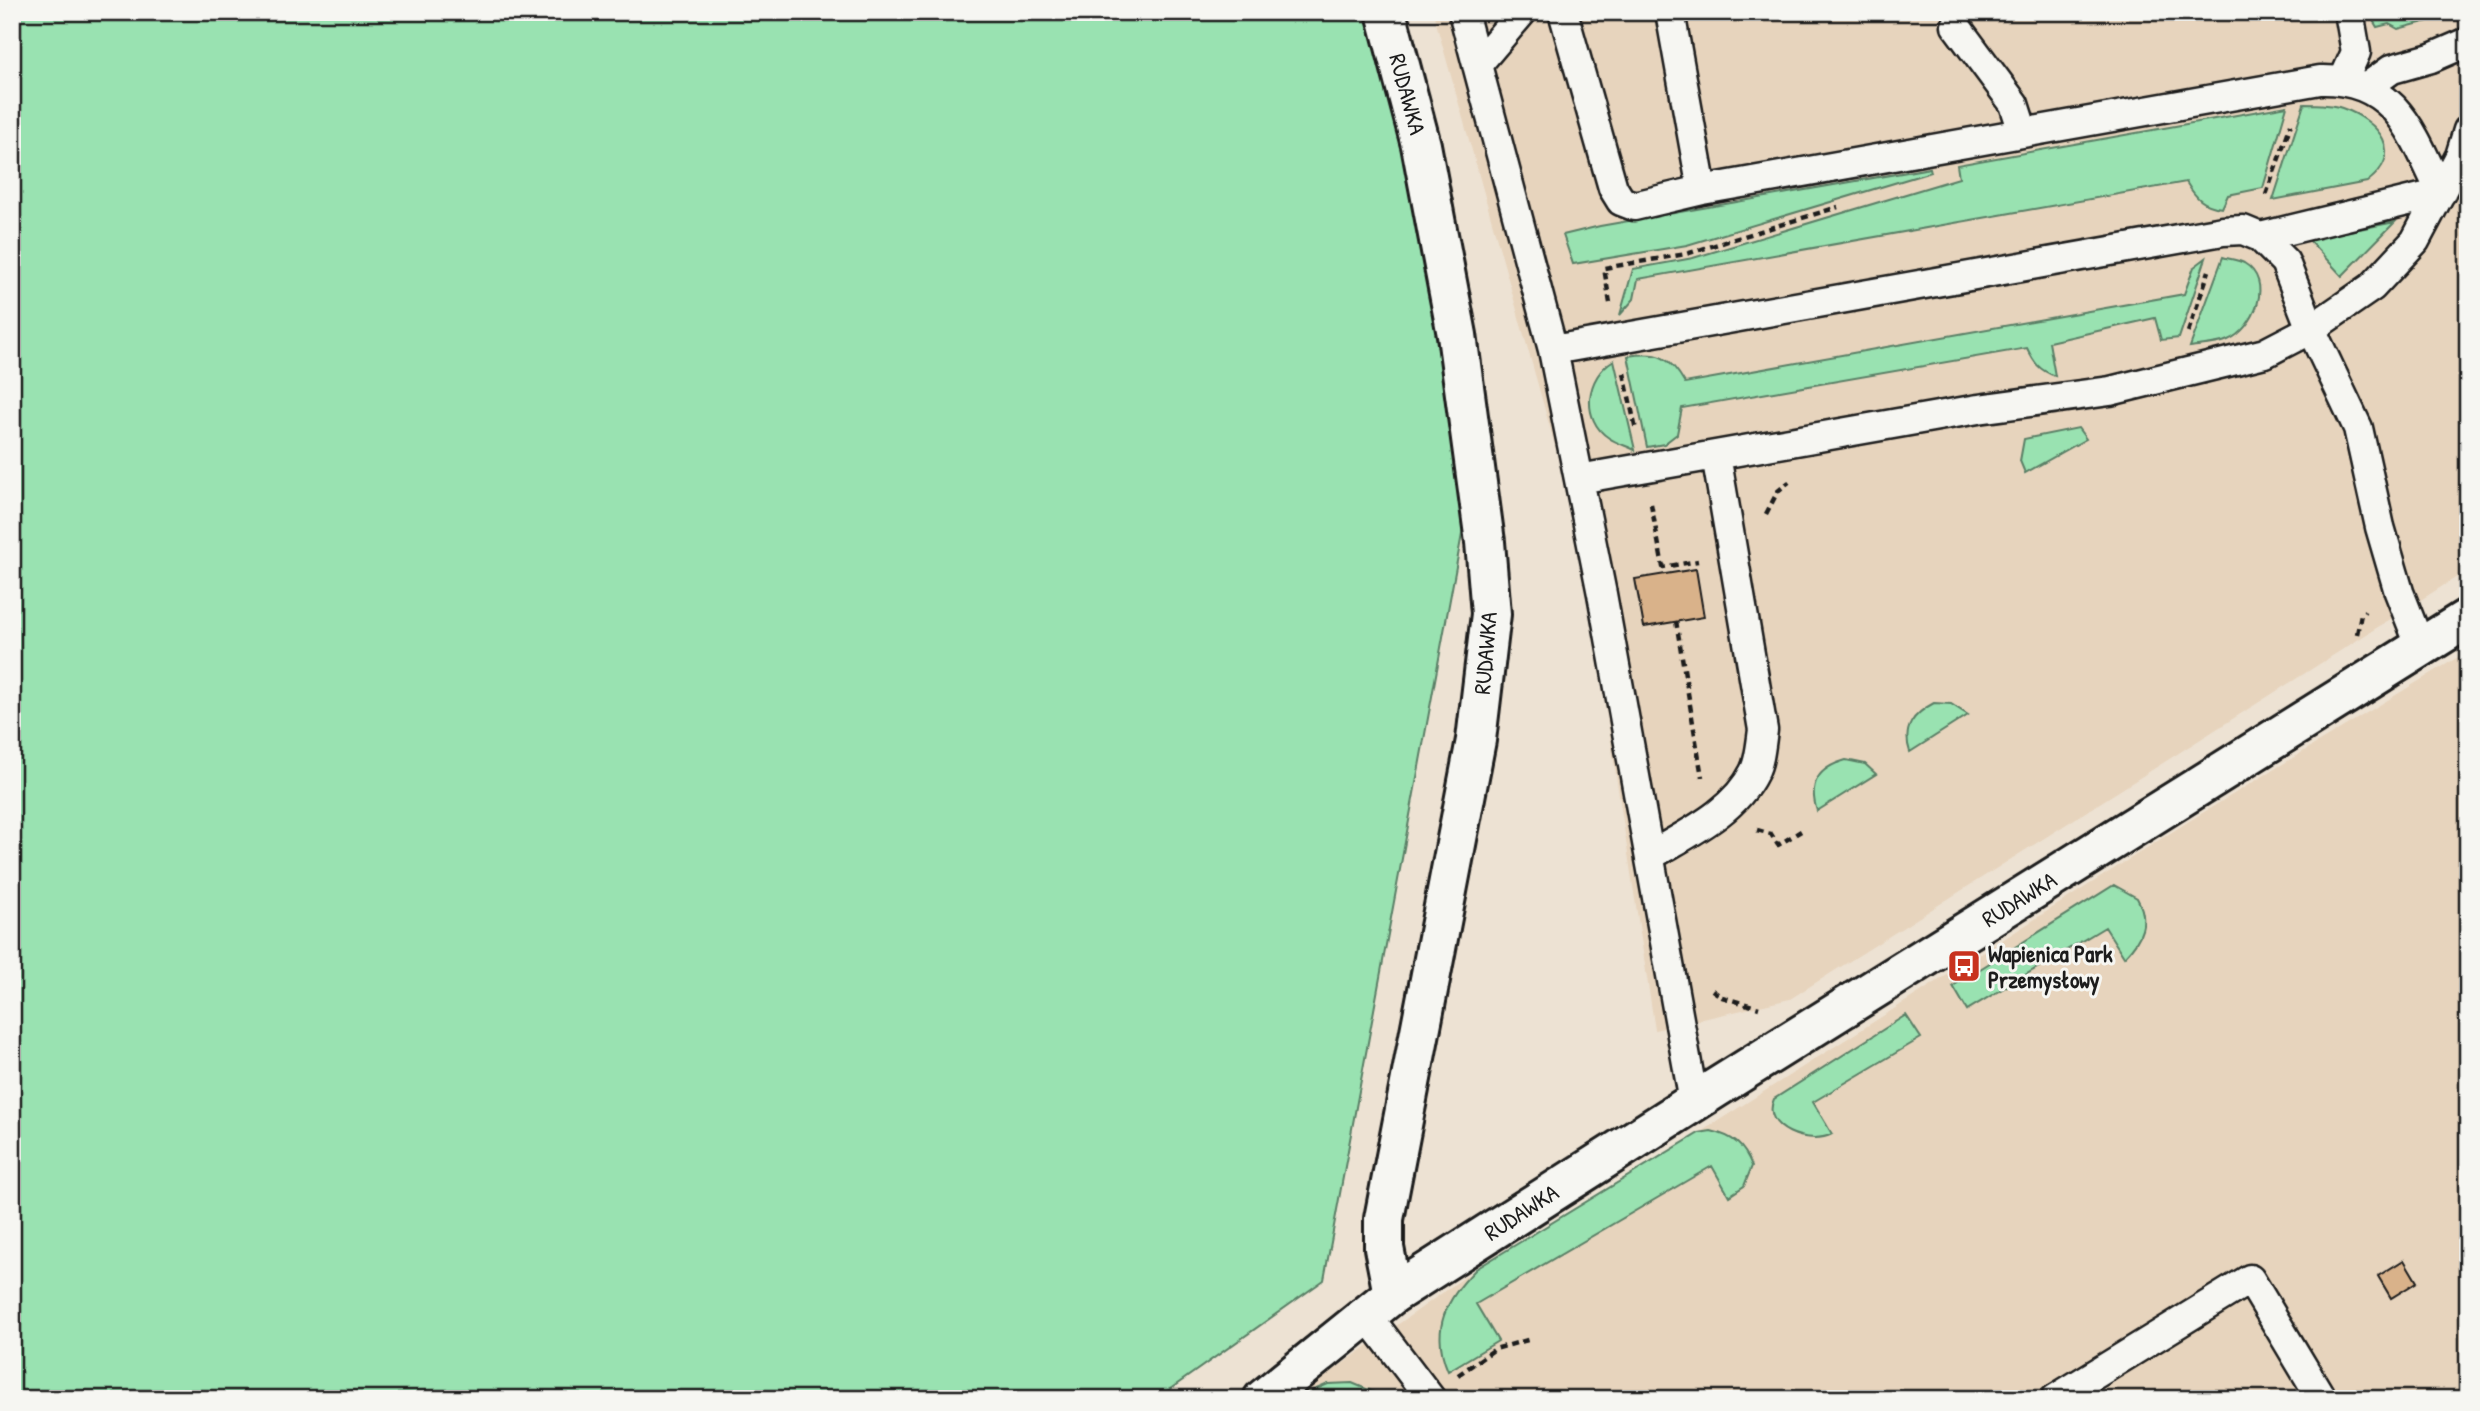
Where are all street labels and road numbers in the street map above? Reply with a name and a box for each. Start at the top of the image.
street label: RUDAWKA [1382,50,1434,138]
street label: RUDAWKA [1466,610,1504,696]
street label: RUDAWKA [1976,864,2062,934]
street label: RUDAWKA [1478,1176,1564,1248]

